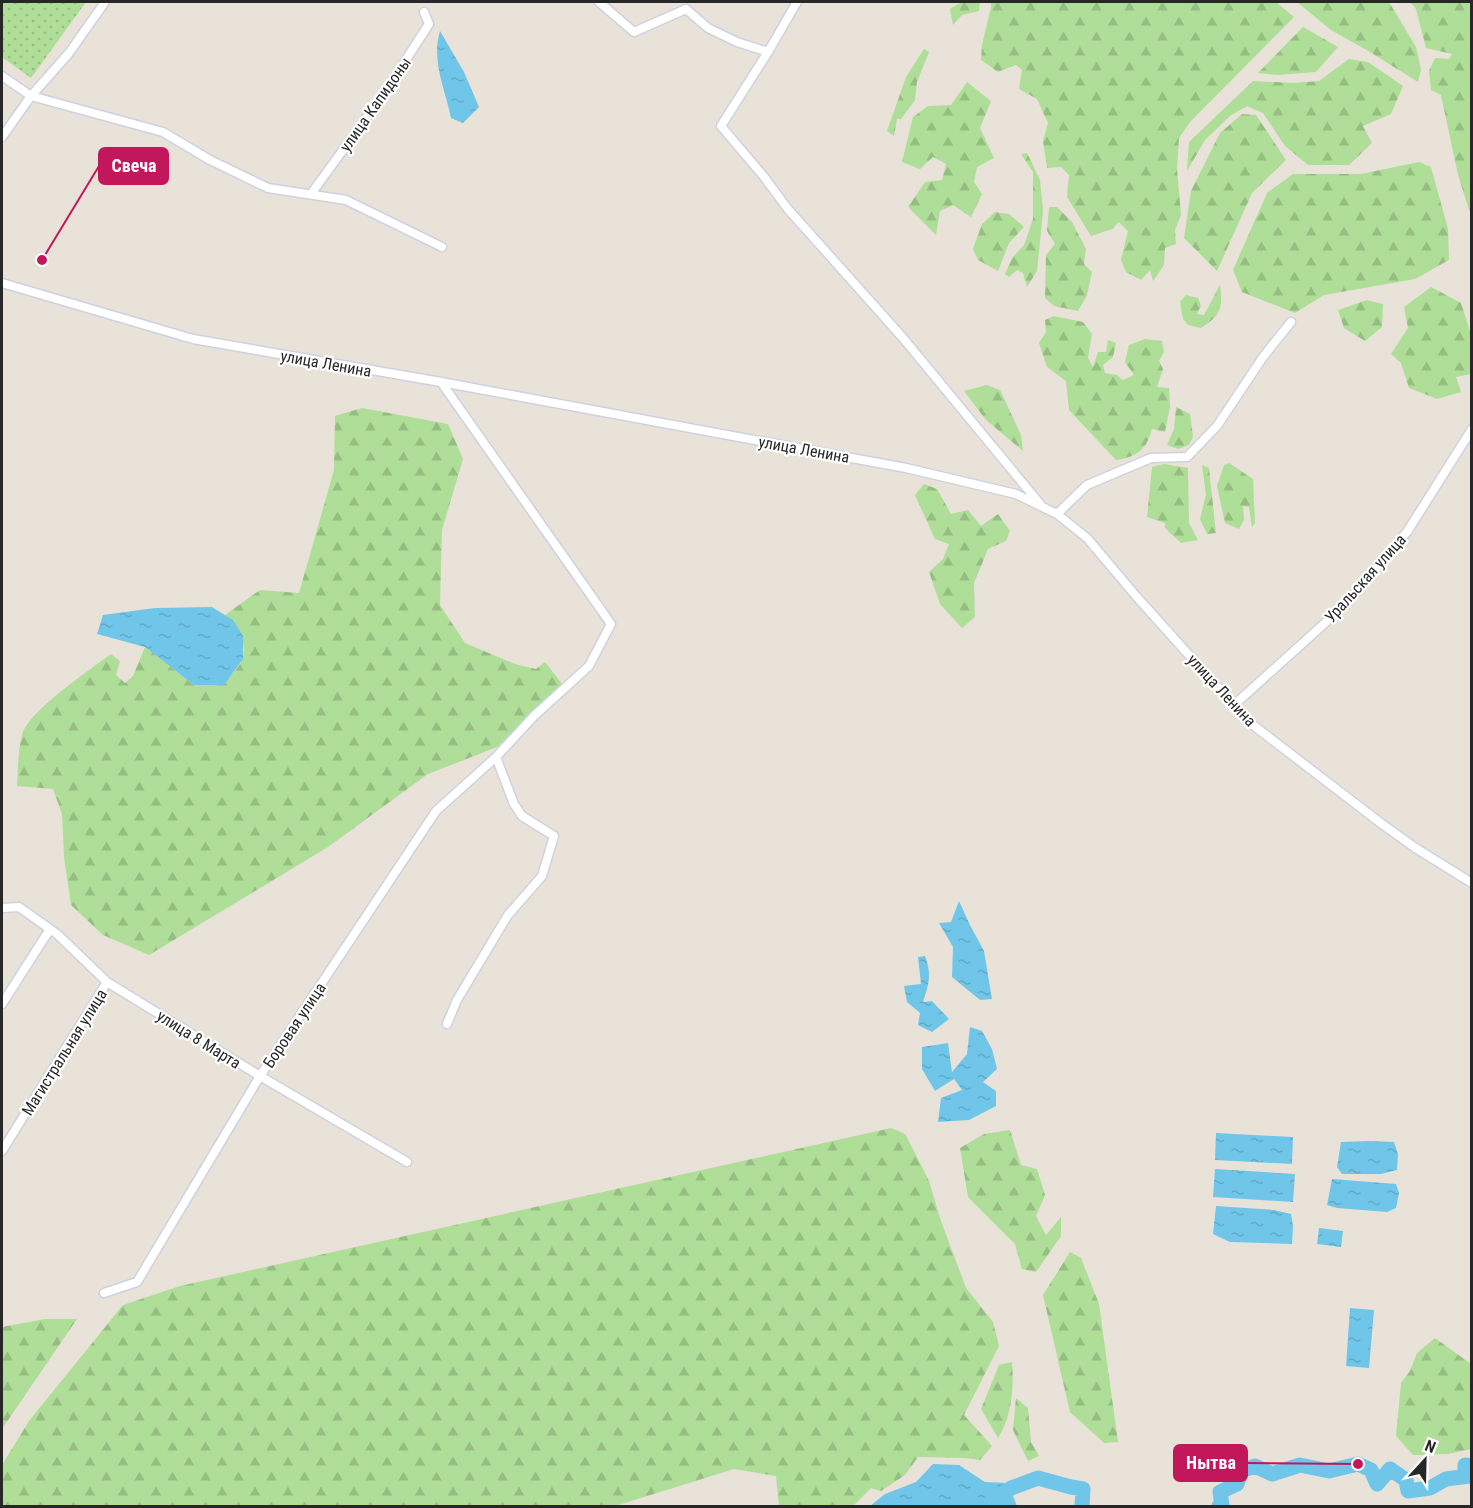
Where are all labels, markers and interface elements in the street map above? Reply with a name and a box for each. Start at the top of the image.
street label: улица Капидоны [336,53,415,155]
callout: Свеча [99,148,168,184]
text: Свеча [111,155,157,176]
street label: улица Ленина [279,346,373,381]
street label: улица Ленина [757,432,851,467]
street label: Уральская улица [1321,530,1410,626]
street label: улица Ленина [1183,650,1260,730]
street label: Боровая улица [259,979,330,1071]
street label: Магистральная улица [18,986,111,1119]
street label: улица 8 Марта [153,1006,244,1073]
north arrow [1395,1430,1455,1490]
text: N [1422,1436,1439,1457]
callout: Нытва [1174,1445,1247,1481]
text: Нытва [1186,1452,1236,1473]

